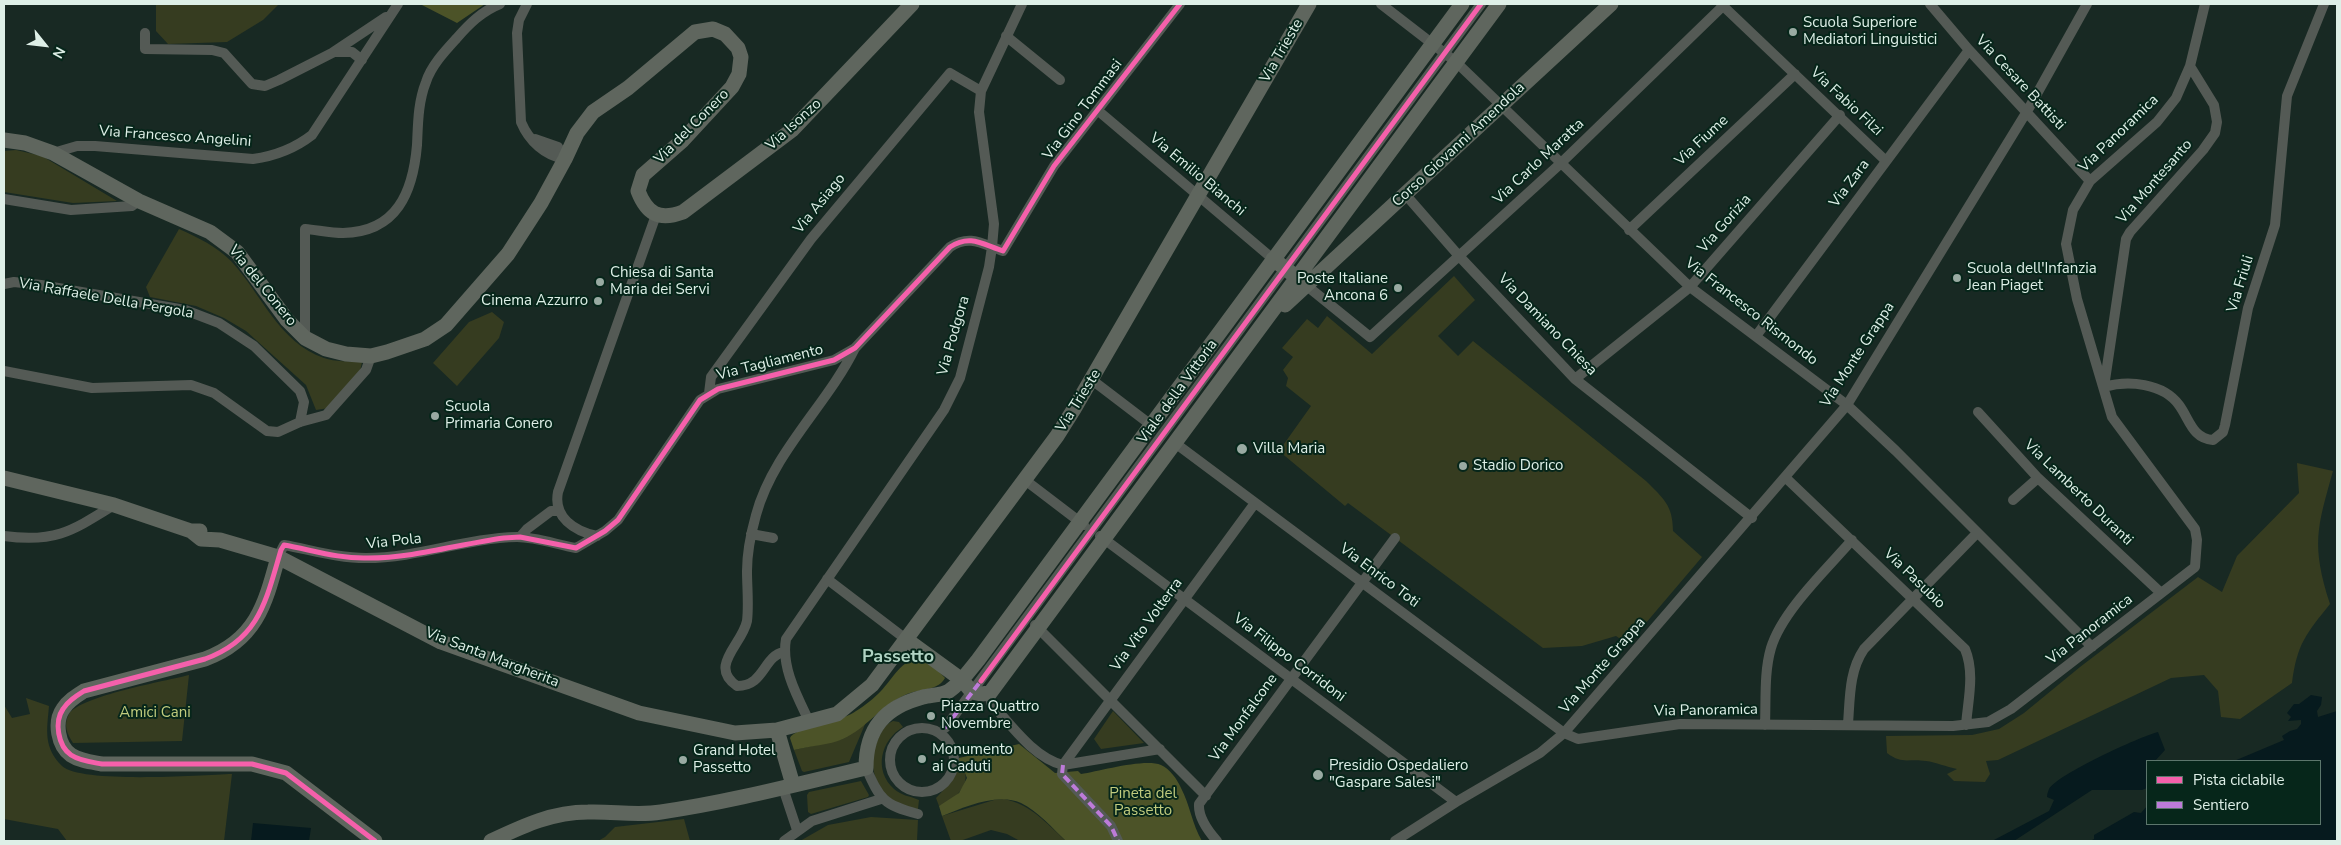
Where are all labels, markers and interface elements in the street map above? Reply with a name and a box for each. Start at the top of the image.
place label: Scuola Superiore Mediatori Linguistici [1803,14,1937,49]
street label: Via Trieste [1257,16,1307,86]
north arrow [20,20,70,70]
marker: Scuola Superiore Mediatori Linguistici [1787,26,1799,38]
street label: Via Cesare Battisti [1971,32,2069,134]
text: N [48,43,69,62]
street label: Via Gino Tommasi [1039,56,1127,164]
street label: Via Fabio Filzi [1806,64,1886,140]
street label: Corso Giovanni Amendola [1389,79,1529,211]
street label: Via del Conero [651,86,733,168]
street label: Via Panoramica [2075,91,2163,177]
street label: Via Isonzo [762,95,826,155]
street label: Via Fiume [1672,112,1732,170]
street label: Via Carlo Maratta [1490,115,1588,209]
street label: Via Francesco Angelini [98,123,252,151]
street label: Via Emilio Bianchi [1145,130,1249,220]
street label: Via Montesanto [2114,136,2196,228]
street label: Via Zara [1826,156,1874,212]
street label: Via Asiago [790,170,850,238]
street label: Via Gorizia [1695,191,1755,257]
street label: Via del Conero [224,242,300,330]
street label: Via Friuli [2224,253,2258,315]
street label: Via Francesco Rismondo [1681,254,1821,370]
place label: Scuola dell'Infanzia Jean Piaget [1967,260,2097,295]
place label: Chiesa di Santa Maria dei Servi [610,264,714,299]
place label: Poste Italiane Ancona 6 [1297,270,1388,305]
street label: Via Damiano Chiesa [1494,270,1600,380]
marker: Scuola dell'Infanzia Jean Piaget [1951,272,1963,284]
street label: Via Raffaele Della Pergola [17,275,195,323]
marker: Chiesa di Santa Maria dei Servi [594,276,606,288]
marker: Poste Italiane Ancona 6 [1392,282,1404,294]
place label: Cinema Azzurro [481,292,588,310]
street label: Via Podgora [934,294,974,378]
marker: Cinema Azzurro [592,295,604,307]
street label: Via Monte Grappa [1817,299,1899,411]
street label: Viale della Vittoria [1134,336,1222,448]
street label: Via Tagliamento [715,341,825,385]
street label: Via Trieste [1053,366,1105,436]
place label: Scuola Primaria Conero [445,398,553,433]
marker: Scuola Primaria Conero [429,410,441,422]
street label: Via Lamberto Duranti [2020,436,2136,550]
place label: Villa Maria [1253,440,1325,458]
marker: Villa Maria [1235,442,1249,456]
place label: Stadio Dorico [1473,457,1563,475]
marker: Stadio Dorico [1457,460,1469,472]
street label: Via Pola [365,530,423,554]
street label: Via Enrico Toti [1335,540,1423,612]
street label: Via Pasubio [1879,545,1949,613]
street label: Via Vito Volterra [1107,575,1187,675]
street label: Via Panoramica [2043,591,2137,669]
street label: Via Filippo Corridoni [1229,610,1349,706]
street label: Via Monte Grappa [1556,614,1650,718]
street label: Via Santa Margherita [423,624,561,692]
district label: Passetto [862,647,934,669]
street label: Via Monfalcone [1206,671,1282,765]
place label: Piazza Quattro Novembre [941,698,1039,733]
street label: Via Panoramica [1654,701,1758,721]
park label: Amici Cani [119,704,191,722]
marker: Piazza Quattro Novembre [925,710,937,722]
place label: Monumento ai Caduti [932,741,1013,776]
place label: Grand Hotel Passetto [693,742,776,777]
marker: Monumento ai Caduti [916,753,928,765]
marker: Grand Hotel Passetto [677,754,689,766]
place label: Presidio Ospedaliero "Gaspare Salesi" [1329,757,1468,792]
legend [2146,760,2321,825]
marker: Presidio Ospedaliero "Gaspare Salesi" [1311,768,1325,782]
text: Pista ciclabile [2193,770,2285,790]
park label: Pineta del Passetto [1109,785,1177,820]
text: Sentiero [2193,795,2249,815]

